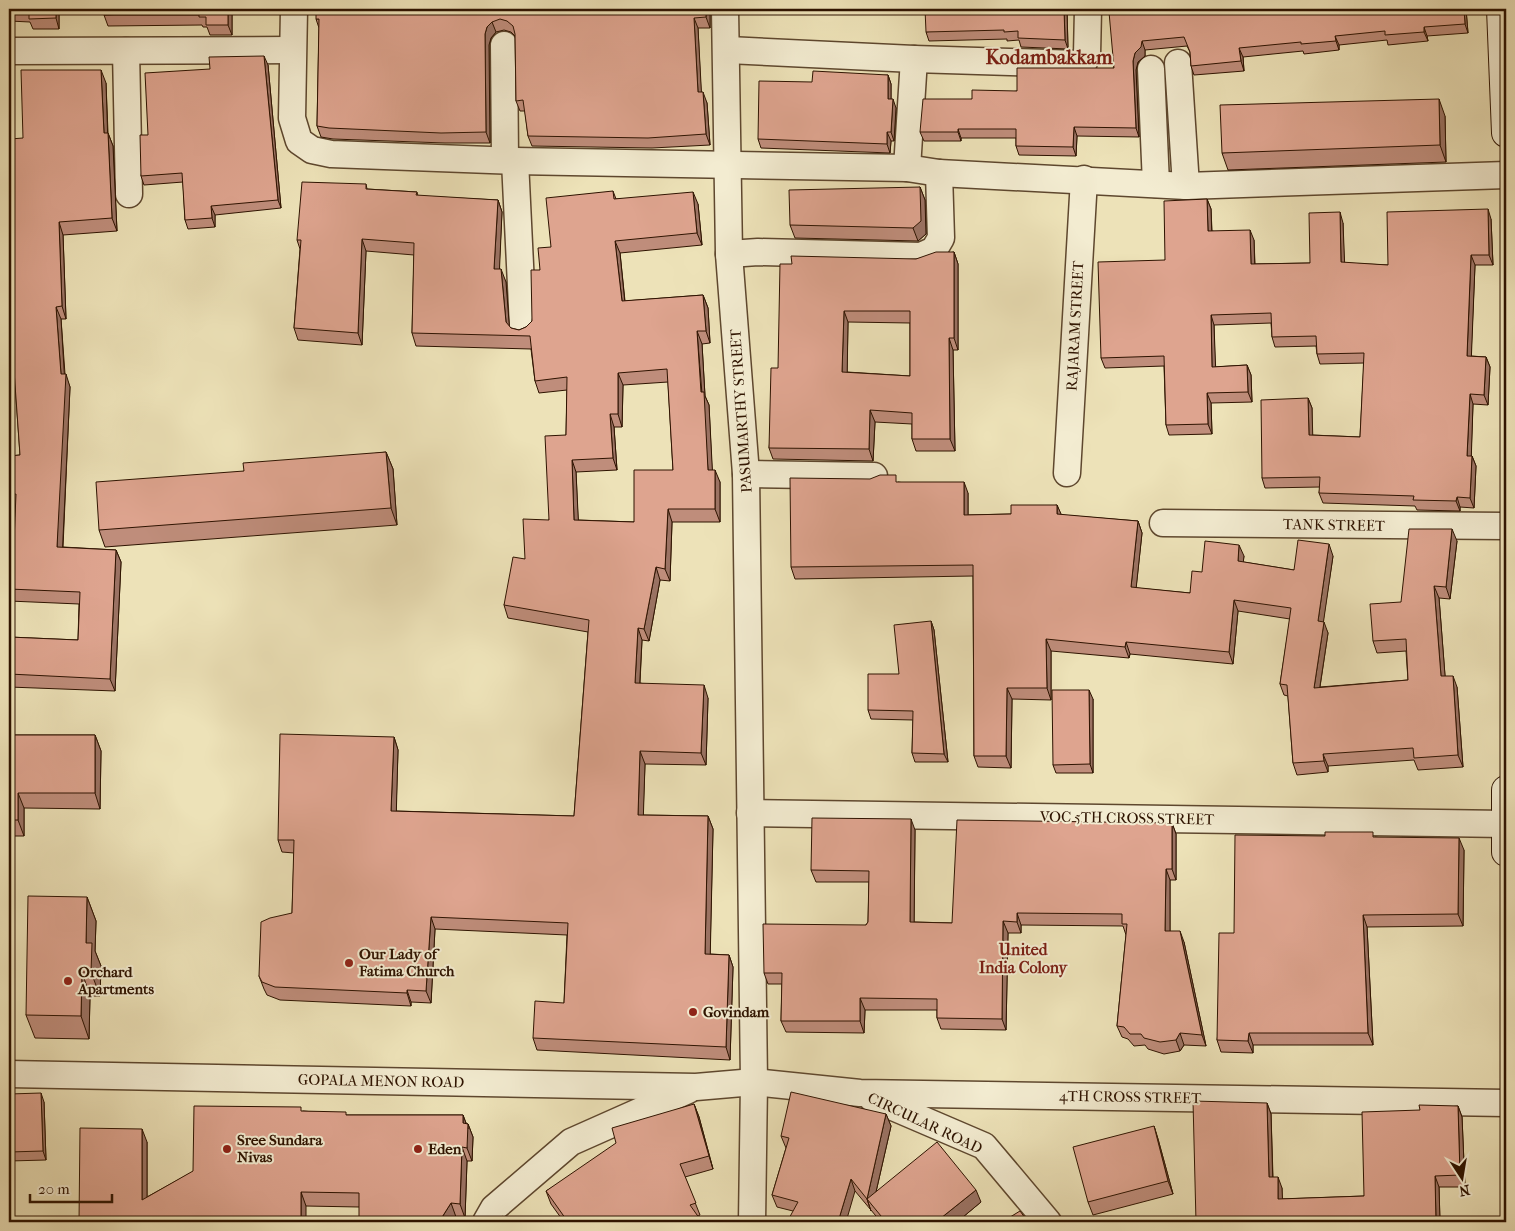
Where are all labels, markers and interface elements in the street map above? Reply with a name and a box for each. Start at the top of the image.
district label: Kodambakkam [985,46,1113,69]
street label: RAJARAM STREET [1063,260,1087,391]
street label: PASUMARTHY STREET [726,328,756,494]
street label: TANK STREET [1283,515,1386,535]
street label: VOC 5TH CROSS STREET [1039,807,1215,829]
district label: United India Colony [979,940,1069,978]
place label: Our Lady of Fatima Church [358,945,455,980]
marker: Our Lady of Fatima Church [343,957,355,969]
place label: Orchard Apartments [77,963,154,998]
marker: Orchard Apartments [62,975,74,987]
place label: Govindam [703,1003,770,1021]
marker: Govindam [687,1006,699,1018]
street label: GOPALA MENON ROAD [298,1071,464,1091]
street label: 4TH CROSS STREET [1059,1087,1202,1107]
street label: CIRCULAR ROAD [865,1089,985,1157]
place label: Sree Sundara Nivas [237,1131,323,1166]
place label: Eden [428,1140,462,1158]
marker: Sree Sundara Nivas [221,1143,233,1155]
marker: Eden [412,1143,424,1155]
north arrow [1438,1154,1488,1204]
scale bar [30,1171,112,1203]
text: 20 m [38,1180,70,1198]
text: N [1457,1181,1472,1200]

